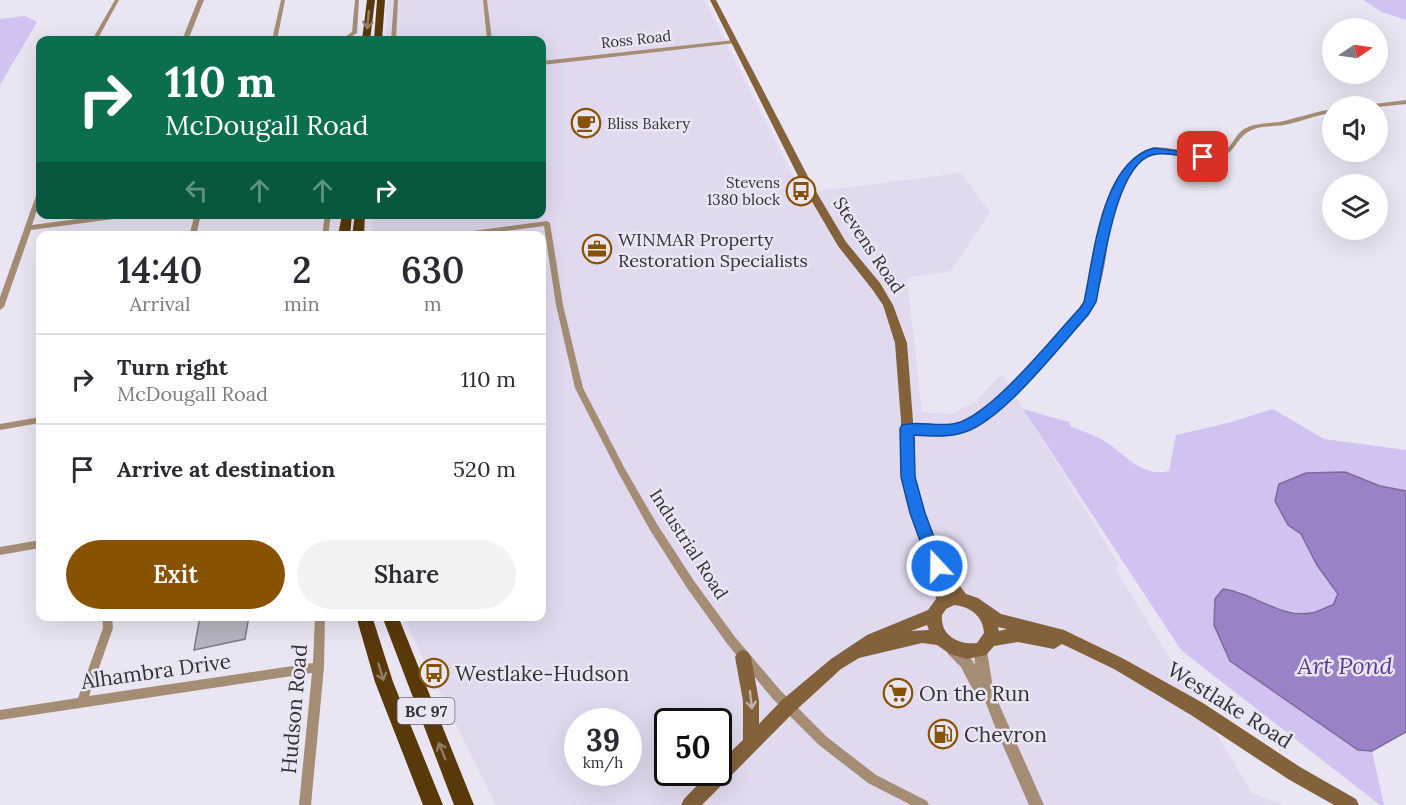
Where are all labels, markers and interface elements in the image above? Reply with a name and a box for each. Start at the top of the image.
one-way arrow [363,10,374,30]
north arrow [1322,18,1388,84]
map controls [1322,18,1388,240]
street label: Ross Road [600,26,672,52]
text: 110 m [165,55,276,109]
icon: right [66,60,144,138]
button: sound [1322,96,1388,162]
cafe icon: Bliss Bakery [570,107,602,139]
text: McDougall Road [165,108,369,142]
place label: Bliss Bakery [607,114,690,133]
pin [1177,131,1228,182]
icon: arrive [1186,140,1219,173]
place label: Stevens 1380 block [707,173,780,209]
icon: left [180,174,213,207]
icon: ahead [243,174,276,207]
icon: ahead [306,174,339,207]
icon: right [369,174,402,207]
button: layers [1322,174,1388,240]
bus stop icon: Stevens 1380 block [785,175,817,207]
street label: Stevens Road [828,192,910,298]
place label: WINMAR Property Restoration Specialists [618,228,808,272]
office icon: WINMAR Property Restoration Specialists [581,233,613,265]
text: 14:40 [117,247,203,293]
text: 2 [292,247,311,293]
text: 630 [401,247,465,293]
text: Arrival [129,291,191,316]
text: min [284,291,320,316]
text: m [424,291,442,316]
text: Turn right [117,353,228,381]
icon: right [66,363,99,396]
text: 110 m [461,365,516,393]
text: McDougall Road [117,381,268,406]
icon: arrive [66,453,99,486]
text: Arrive at destination [117,455,335,483]
text: 520 m [453,455,516,483]
street label: Industrial Road [645,484,733,604]
position arrow [905,534,969,598]
button: Exit [66,540,285,609]
button: Share [297,540,516,609]
street label: Hudson Road [275,643,313,775]
street label: Alhambra Drive [78,647,233,695]
water label: Art Pond [1296,650,1393,681]
street label: Westlake Road [1162,656,1298,754]
bus stop icon: Westlake-Hudson [418,657,450,689]
place label: Westlake-Hudson [455,660,629,687]
one-way arrow [376,662,387,681]
supermarket icon: On the Run [882,677,914,709]
place label: On the Run [919,680,1030,707]
one-way arrow [746,689,757,709]
road number: BC 97 [398,698,454,724]
speed limit sign: 50 [654,708,732,786]
fuel station icon: Chevron [927,718,959,750]
text: 39 [586,721,620,759]
place label: Chevron [964,721,1047,748]
one-way arrow [436,742,447,760]
text: km/h [583,753,623,772]

